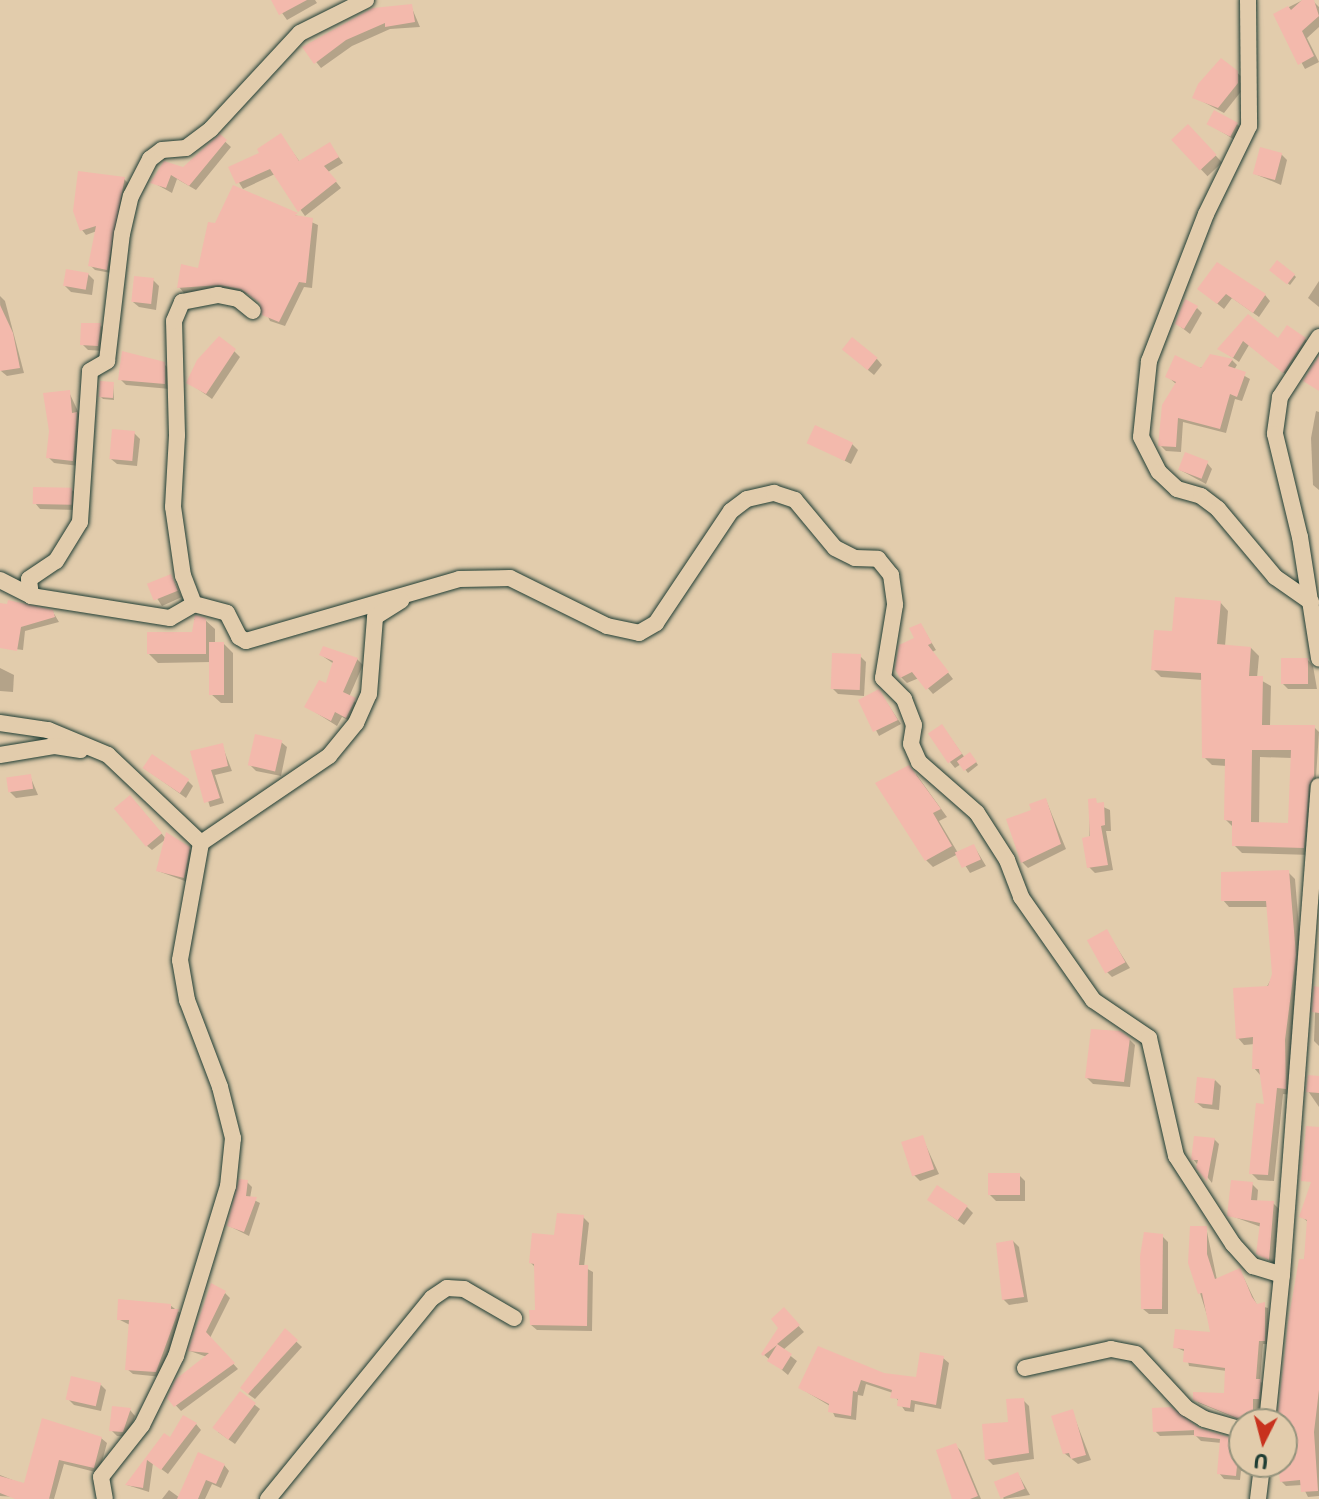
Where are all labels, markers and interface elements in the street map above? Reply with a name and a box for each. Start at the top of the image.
north arrow [1228,1408,1298,1478]
text: U [1252,1447,1270,1477]

